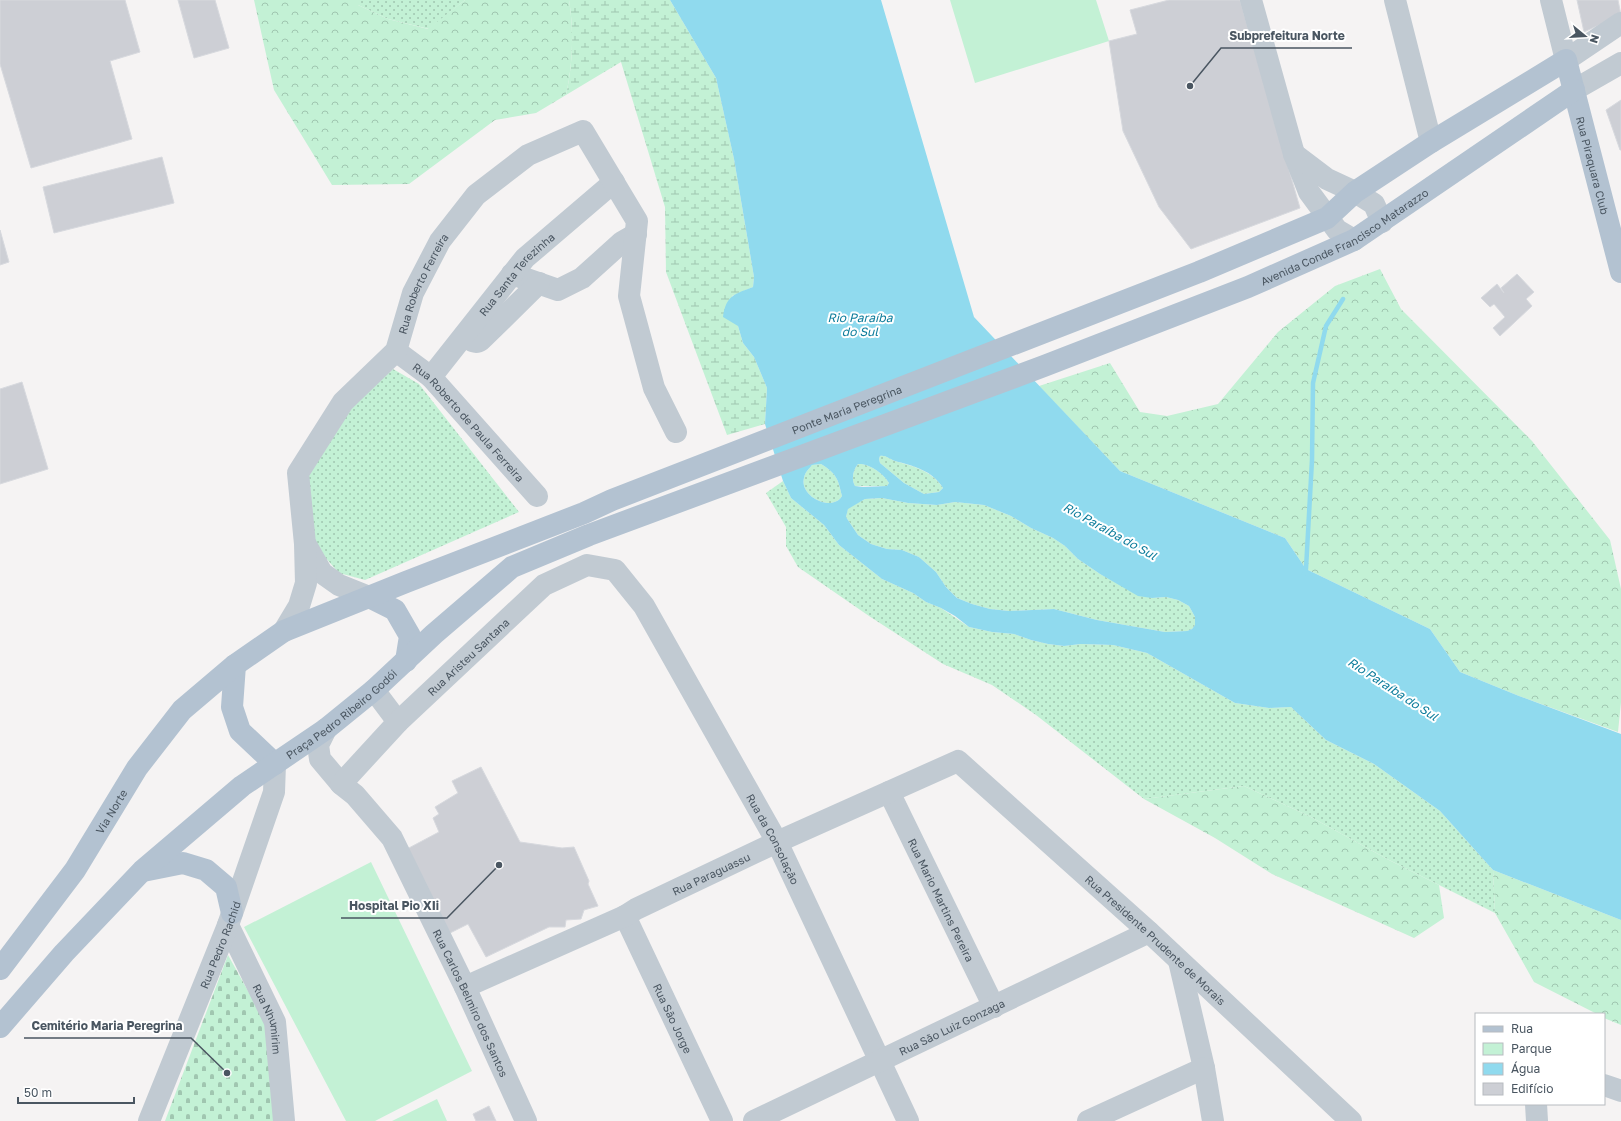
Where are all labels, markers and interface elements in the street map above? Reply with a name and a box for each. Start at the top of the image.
north arrow [1565,16,1605,56]
callout: Subprefeitura Norte [1221,24,1352,48]
text: Subprefeitura Norte [1229,28,1345,43]
text: N [1588,33,1602,45]
street label: Rua Piraquara Club [1574,115,1612,216]
street label: Avenida Conde Francisco Matarazzo [1258,185,1431,287]
street label: Rua Roberto Ferreira [395,230,450,335]
street label: Rua Santa Terezinha [476,230,557,318]
water label: Rio Paraíba do Sul [827,310,894,339]
street label: Rua Roberto de Paula Ferreira [411,360,527,484]
street label: Ponte Maria Peregrina [790,382,903,436]
water label: Rio Paraíba do Sul [1061,499,1160,563]
street label: Rua Aristeu Santana [424,615,511,698]
water label: Rio Paraíba do Sul [1345,654,1442,724]
street label: Praça Pedro Ribeiro Godói [283,666,399,761]
street label: Via Norte [92,787,129,836]
street label: Rua da Consolação [744,791,803,887]
street label: Rua Mario Martins Pereira [906,836,977,964]
street label: Rua Paraguassu [670,849,752,897]
street label: Rua Presidente Prudente de Morais [1083,872,1229,1007]
callout: Hospital Pio XIi [341,894,447,918]
text: Hospital Pio XIi [349,898,439,913]
street label: Rua Pedro Rachid [197,899,242,990]
street label: Rua Carlos Belmiro dos Santos [431,927,511,1079]
street label: Rua Nhumirim [251,981,284,1055]
street label: Rua São Jorge [651,981,695,1055]
street label: Rua São Luiz Gonzaga [897,996,1006,1057]
legend [1475,1013,1605,1105]
callout: Cemitério Maria Peregrina [24,1014,191,1038]
text: Cemitério Maria Peregrina [31,1018,183,1033]
text: Rua [1511,1021,1533,1036]
text: Parque [1511,1041,1552,1056]
text: Água [1511,1061,1540,1076]
scale bar [18,1079,134,1105]
text: Edifício [1511,1081,1553,1096]
text: 50 m [24,1085,52,1100]

